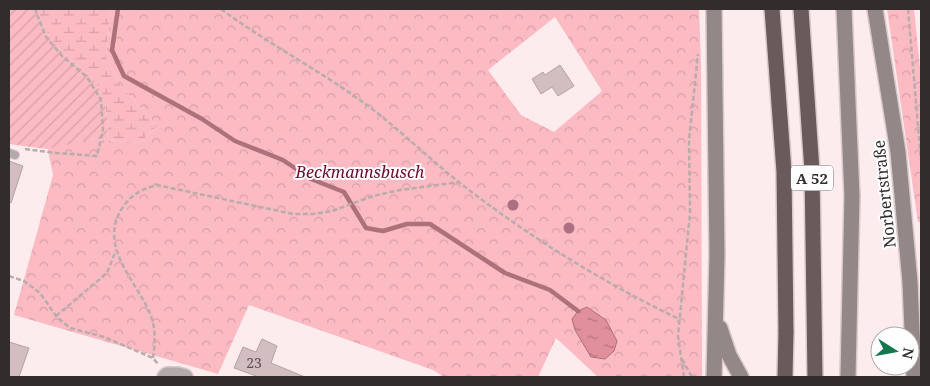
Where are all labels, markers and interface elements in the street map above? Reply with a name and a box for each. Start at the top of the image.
street label: Norbertstraße [867,139,901,249]
park label: Beckmannsbusch [295,161,425,183]
road number: A 52 [791,166,833,190]
north arrow [870,326,920,376]
text: N [898,346,919,361]
house number: 23 [246,353,262,372]

